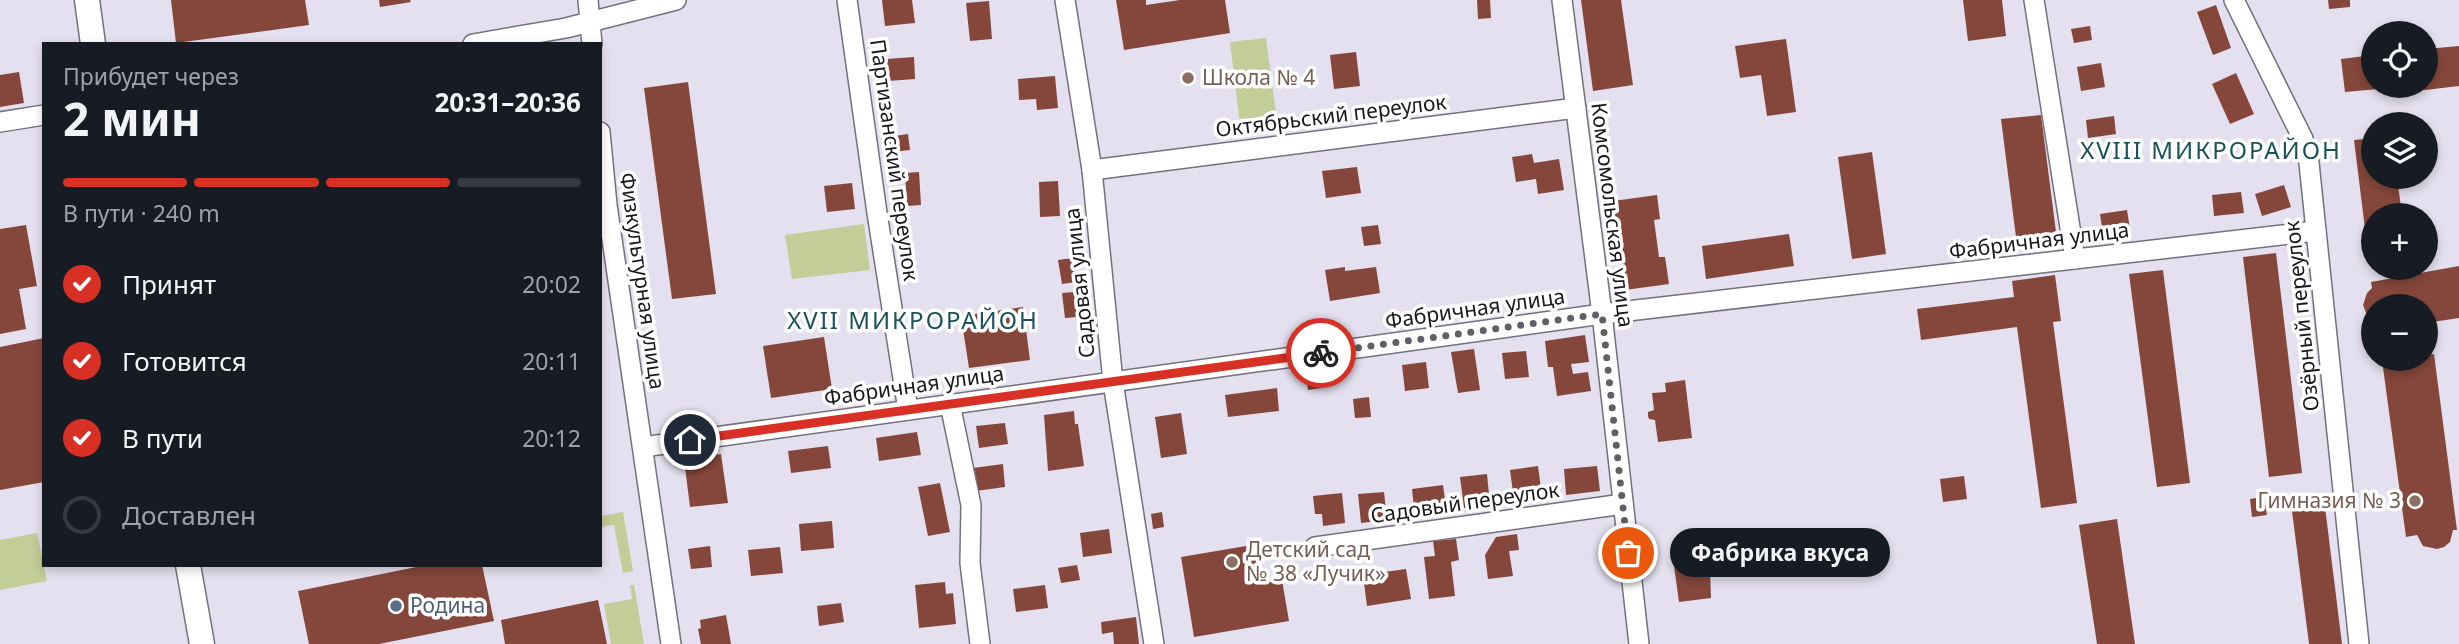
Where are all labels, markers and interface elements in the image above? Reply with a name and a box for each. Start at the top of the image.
map controls [2361,21,2438,371]
button: locate [2361,21,2438,98]
street label: Партизанский переулок [864,37,926,283]
text: Прибудет через [63,60,239,92]
place label: Школа № 4 [1202,63,1315,91]
marker: Школа № 4 [1180,70,1196,86]
text: 20:31–20:36 [434,84,581,120]
text: 2 мин [63,87,201,149]
street label: Октябрьский переулок [1214,87,1448,143]
street label: Комсомольская улица [1585,101,1641,329]
button: layers [2361,112,2438,189]
district label: XVIII МИКРОРАЙОН [2080,133,2342,166]
street label: Физкультурная улица [614,171,672,391]
text: В пути · 240 m [63,197,220,229]
button: + [2361,203,2438,280]
street label: Садовая улица [1057,207,1101,360]
street label: Фабричная улица [1947,215,2131,265]
street label: Озёрный переулок [2277,219,2325,413]
icon: check [63,265,101,303]
text: Принят [122,266,216,302]
text: 20:02 [522,268,581,300]
street label: Фабричная улица [1383,282,1567,334]
button: − [2361,294,2438,371]
district label: XVII МИКРОРАЙОН [787,303,1039,336]
courier [1286,318,1356,388]
icon: bike [1302,334,1340,372]
icon: check [63,342,101,380]
text: Готовится [122,343,247,379]
text: 20:11 [522,345,581,377]
street label: Фабричная улица [822,359,1006,411]
pin [660,410,720,470]
icon: check [63,419,101,457]
text: В пути [122,420,203,456]
icon: home [671,421,709,459]
text: 20:12 [522,422,581,454]
street label: Садовый переулок [1369,475,1561,529]
place label: Гимназия № 3 [2257,486,2401,514]
marker: Гимназия № 3 [2407,493,2423,509]
text: Доставлен [122,497,256,533]
pin [1598,523,1658,583]
callout: Фабрика вкуса [1670,528,1890,578]
icon: bag [1609,534,1647,572]
place label: Детский сад № 38 «Лучик» [1246,535,1386,587]
text: Фабрика вкуса [1691,536,1869,568]
marker: Детский сад № 38 «Лучик» [1224,554,1240,570]
place label: Родина [410,591,485,619]
marker: Родина [388,598,404,614]

